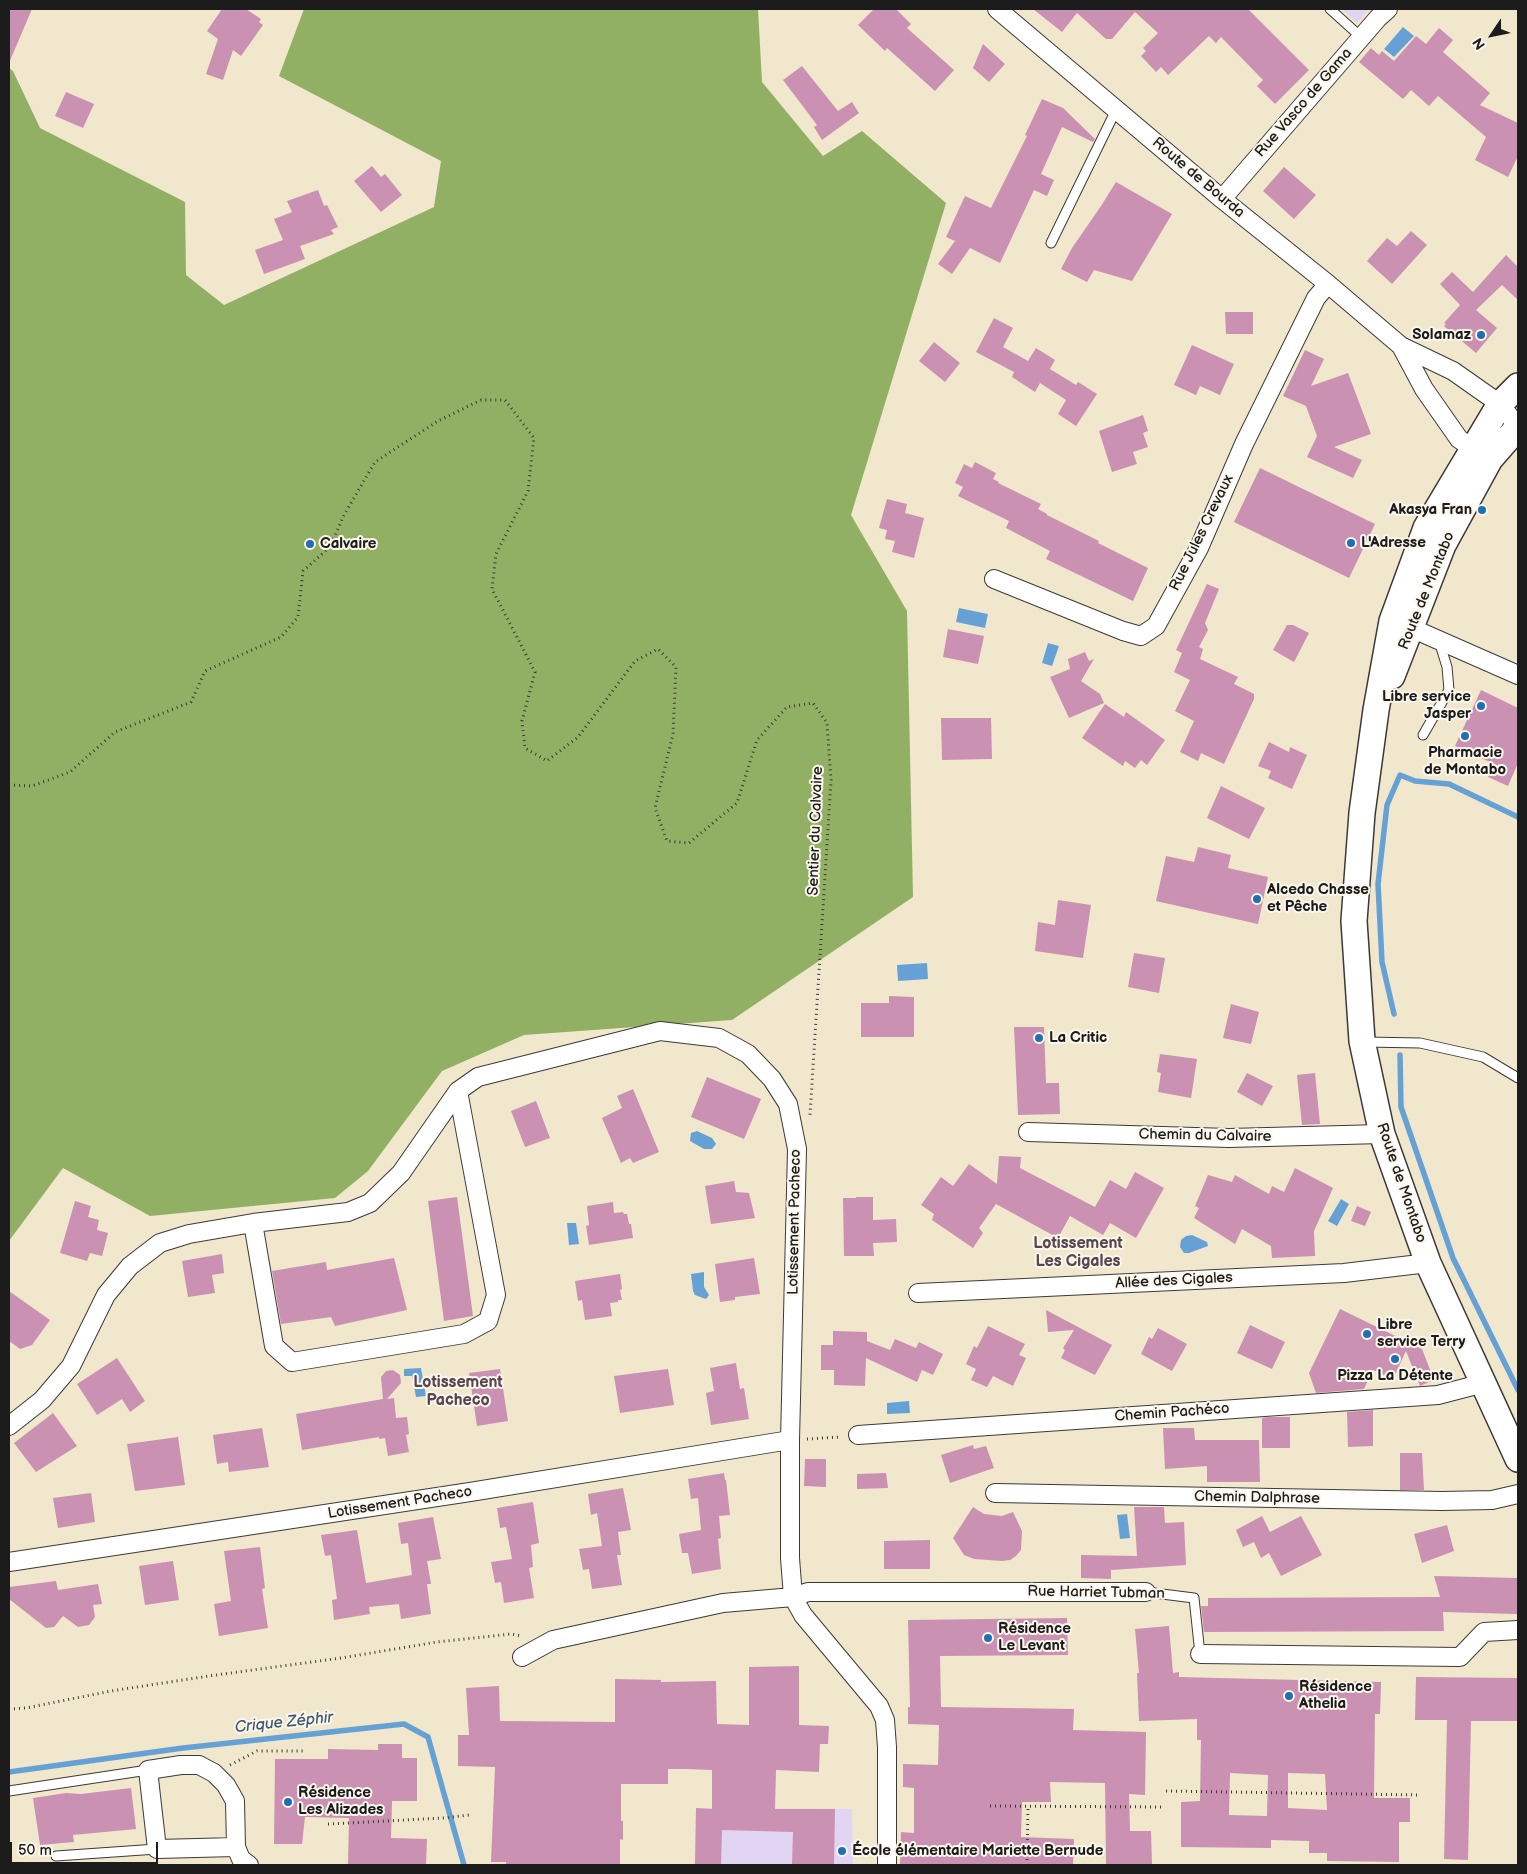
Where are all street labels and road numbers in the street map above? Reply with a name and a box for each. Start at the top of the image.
street label: Rue Vasco de Gama [1252,45,1356,161]
street label: Route de Bourda [1148,134,1248,222]
street label: Rue Jules Crevaux [1166,472,1238,594]
street label: Route de Montabo [1395,529,1459,653]
street label: Sentier du Calvaire [805,766,827,896]
street label: Route de Montabo [1372,1121,1430,1245]
street label: Chemin du Calvaire [1138,1126,1272,1146]
street label: Lotissement Pacheco [785,1149,805,1295]
street label: Allée des Cigales [1115,1269,1233,1293]
street label: Chemin Pachéco [1114,1400,1230,1426]
street label: Lotissement Pacheco [327,1483,473,1523]
street label: Chemin Dalphrase [1194,1488,1320,1508]
street label: Rue Harriet Tubman [1027,1583,1165,1603]

